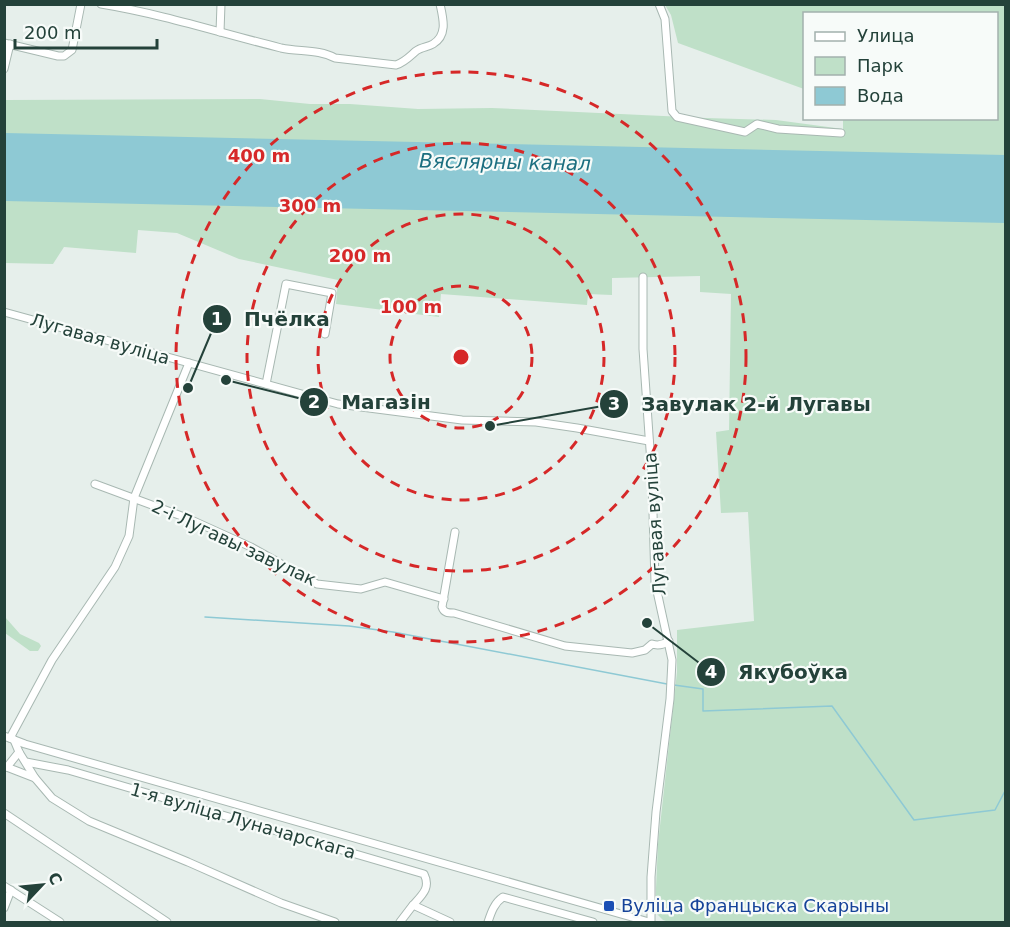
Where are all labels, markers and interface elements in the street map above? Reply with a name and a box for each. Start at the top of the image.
scale bar [15,12,158,50]
legend [803,12,998,120]
text: 200 m [24,22,82,43]
text: Улица [857,25,914,46]
text: Парк [857,55,904,76]
text: Вода [857,85,904,106]
text: 400 m [228,145,290,166]
water label: Вяслярны канал [419,149,591,176]
text: 300 m [279,195,341,216]
text: 200 m [329,245,391,266]
text: 100 m [380,296,442,317]
callout: Пчёлка [202,300,341,338]
text: Пчёлка [244,307,330,331]
text: 1 [211,308,223,329]
street label: Лугавая вуліца [28,309,172,368]
centre of rings [451,347,471,367]
callout: Магазін [299,383,443,421]
callout: Завулак 2-й Лугавы [599,385,883,423]
text: Магазін [341,390,431,414]
text: 2 [308,391,320,412]
text: Завулак 2-й Лугавы [641,392,871,416]
text: 3 [608,393,620,414]
street label: Лугавая вуліца [639,452,670,597]
street label: 2-і Лугавы завулак [149,495,320,590]
callout: Якубоўка [696,653,859,691]
text: Якубоўка [738,660,848,684]
text: 4 [705,661,717,682]
street label: 1-я вуліца Луначарскага [128,778,358,863]
north arrow [12,855,72,915]
text: С [44,869,66,888]
place label: Вуліца Францыска Скарыны [621,895,889,916]
marker: Вуліца Францыска Скарыны [602,899,616,913]

